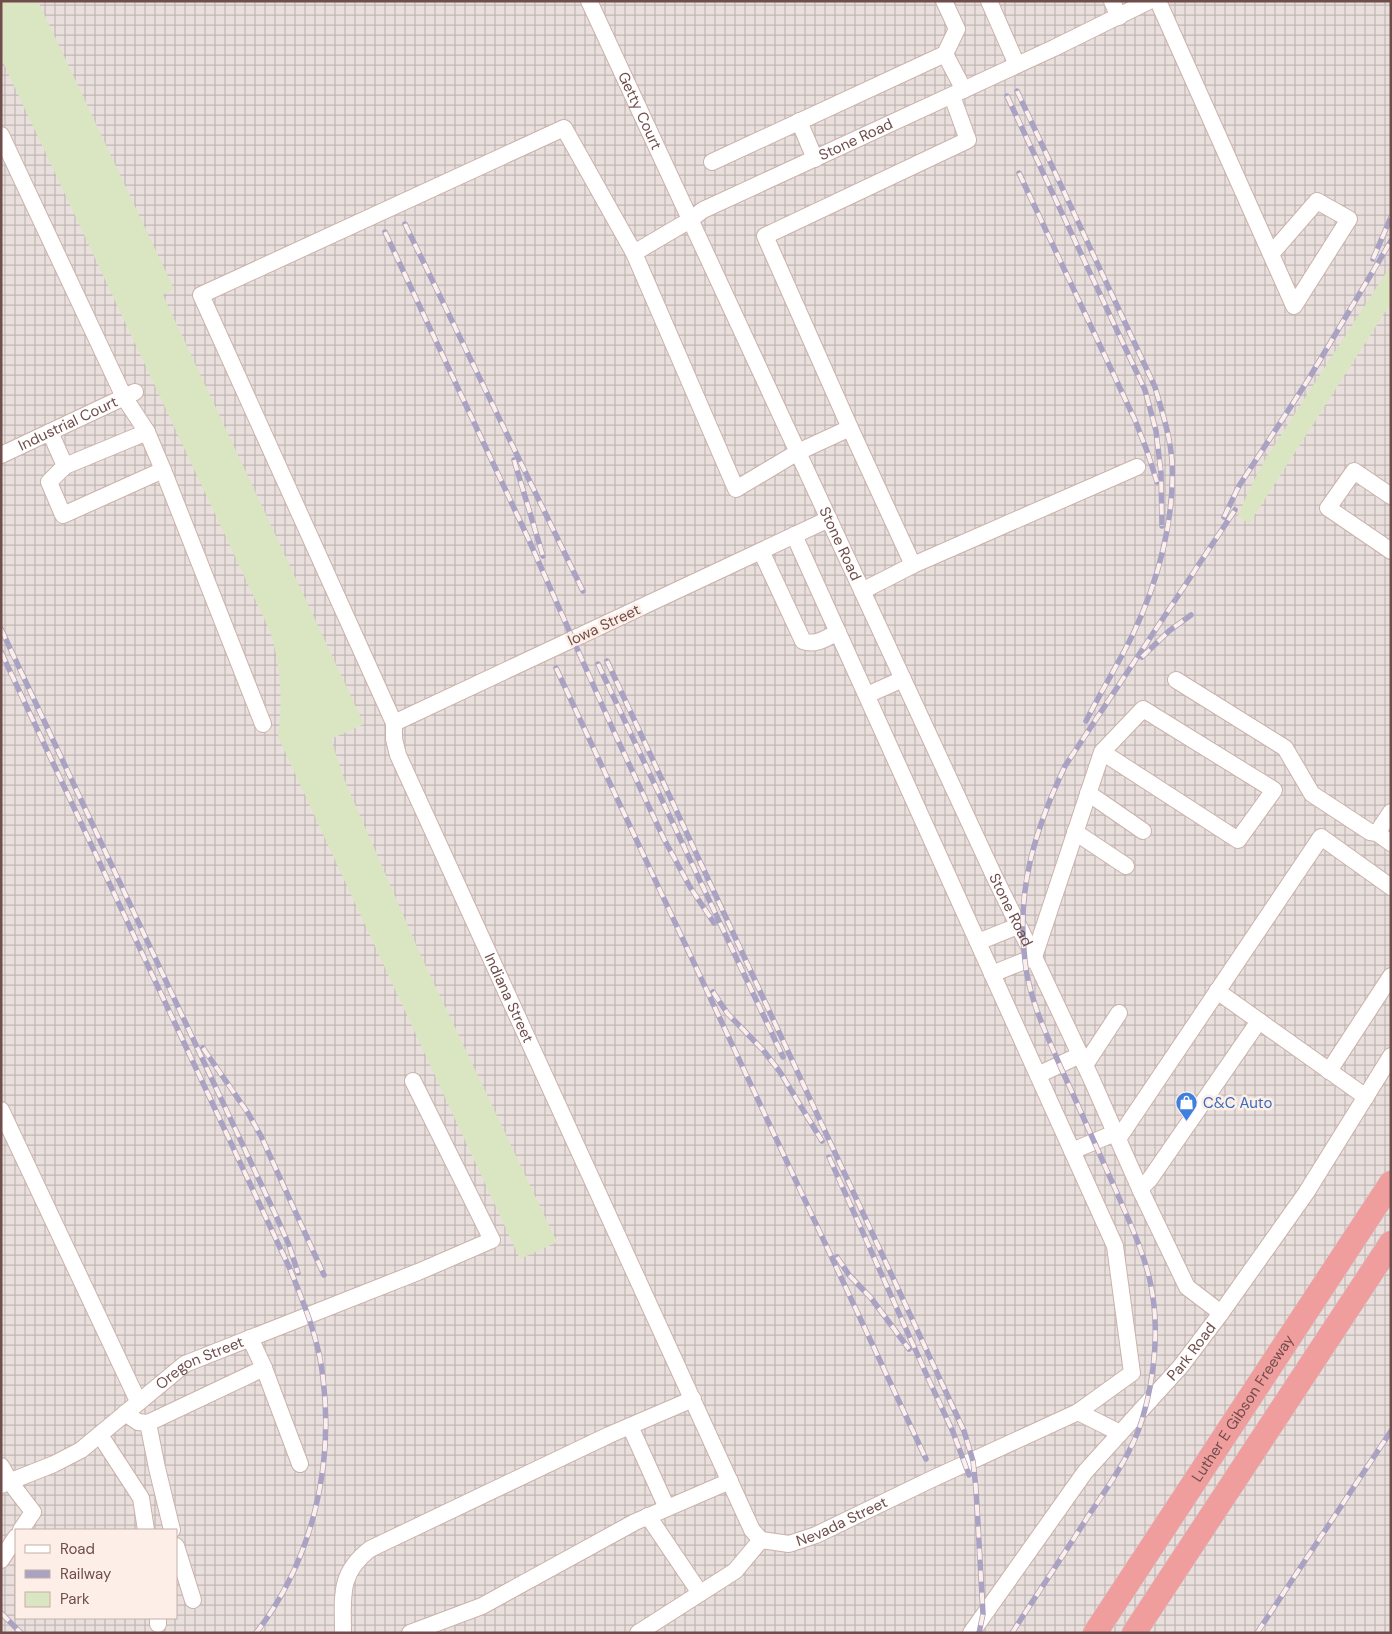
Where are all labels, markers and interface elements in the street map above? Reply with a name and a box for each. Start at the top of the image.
street label: Getty Court [613,69,666,153]
street label: Stone Road [816,114,896,165]
street label: Industrial Court [15,392,121,455]
street label: Stone Road [814,503,866,584]
street label: Iowa Street [564,599,644,651]
street label: Stone Road [984,870,1037,950]
street label: Indiana Street [480,950,538,1046]
shop icon: C&C Auto [1175,1091,1199,1122]
place label: C&C Auto [1203,1093,1273,1113]
street label: Park Road [1162,1318,1220,1385]
street label: Luther E Gibson Freeway [1187,1330,1299,1486]
street label: Oregon Street [152,1332,247,1394]
street label: Nevada Street [793,1492,891,1551]
legend [15,1529,178,1619]
text: Road [60,1539,95,1559]
text: Railway [60,1564,112,1584]
text: Park [60,1589,90,1609]

